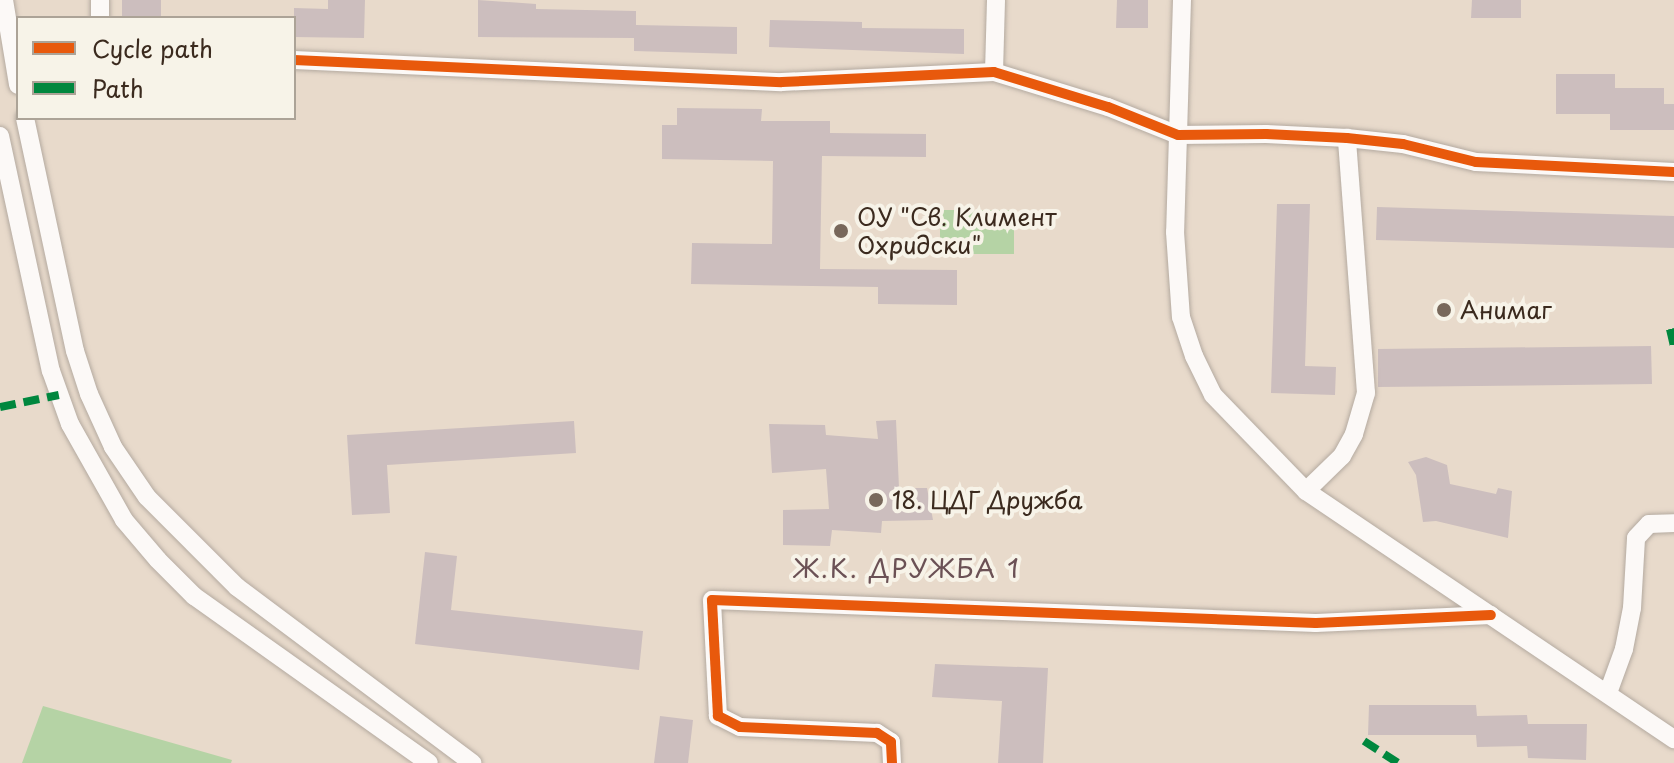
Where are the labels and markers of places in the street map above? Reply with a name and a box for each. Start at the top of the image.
place label: ОУ "Св. Климент Охридски" [857,203,1058,259]
marker: ОУ "Св. Климент Охридски" [832,222,850,240]
place label: Анимаг [1460,296,1552,324]
marker: Анимаг [1435,301,1453,319]
place label: 18. ЦДГ Дружба [892,486,1086,514]
marker: 18. ЦДГ Дружба [867,491,885,509]

